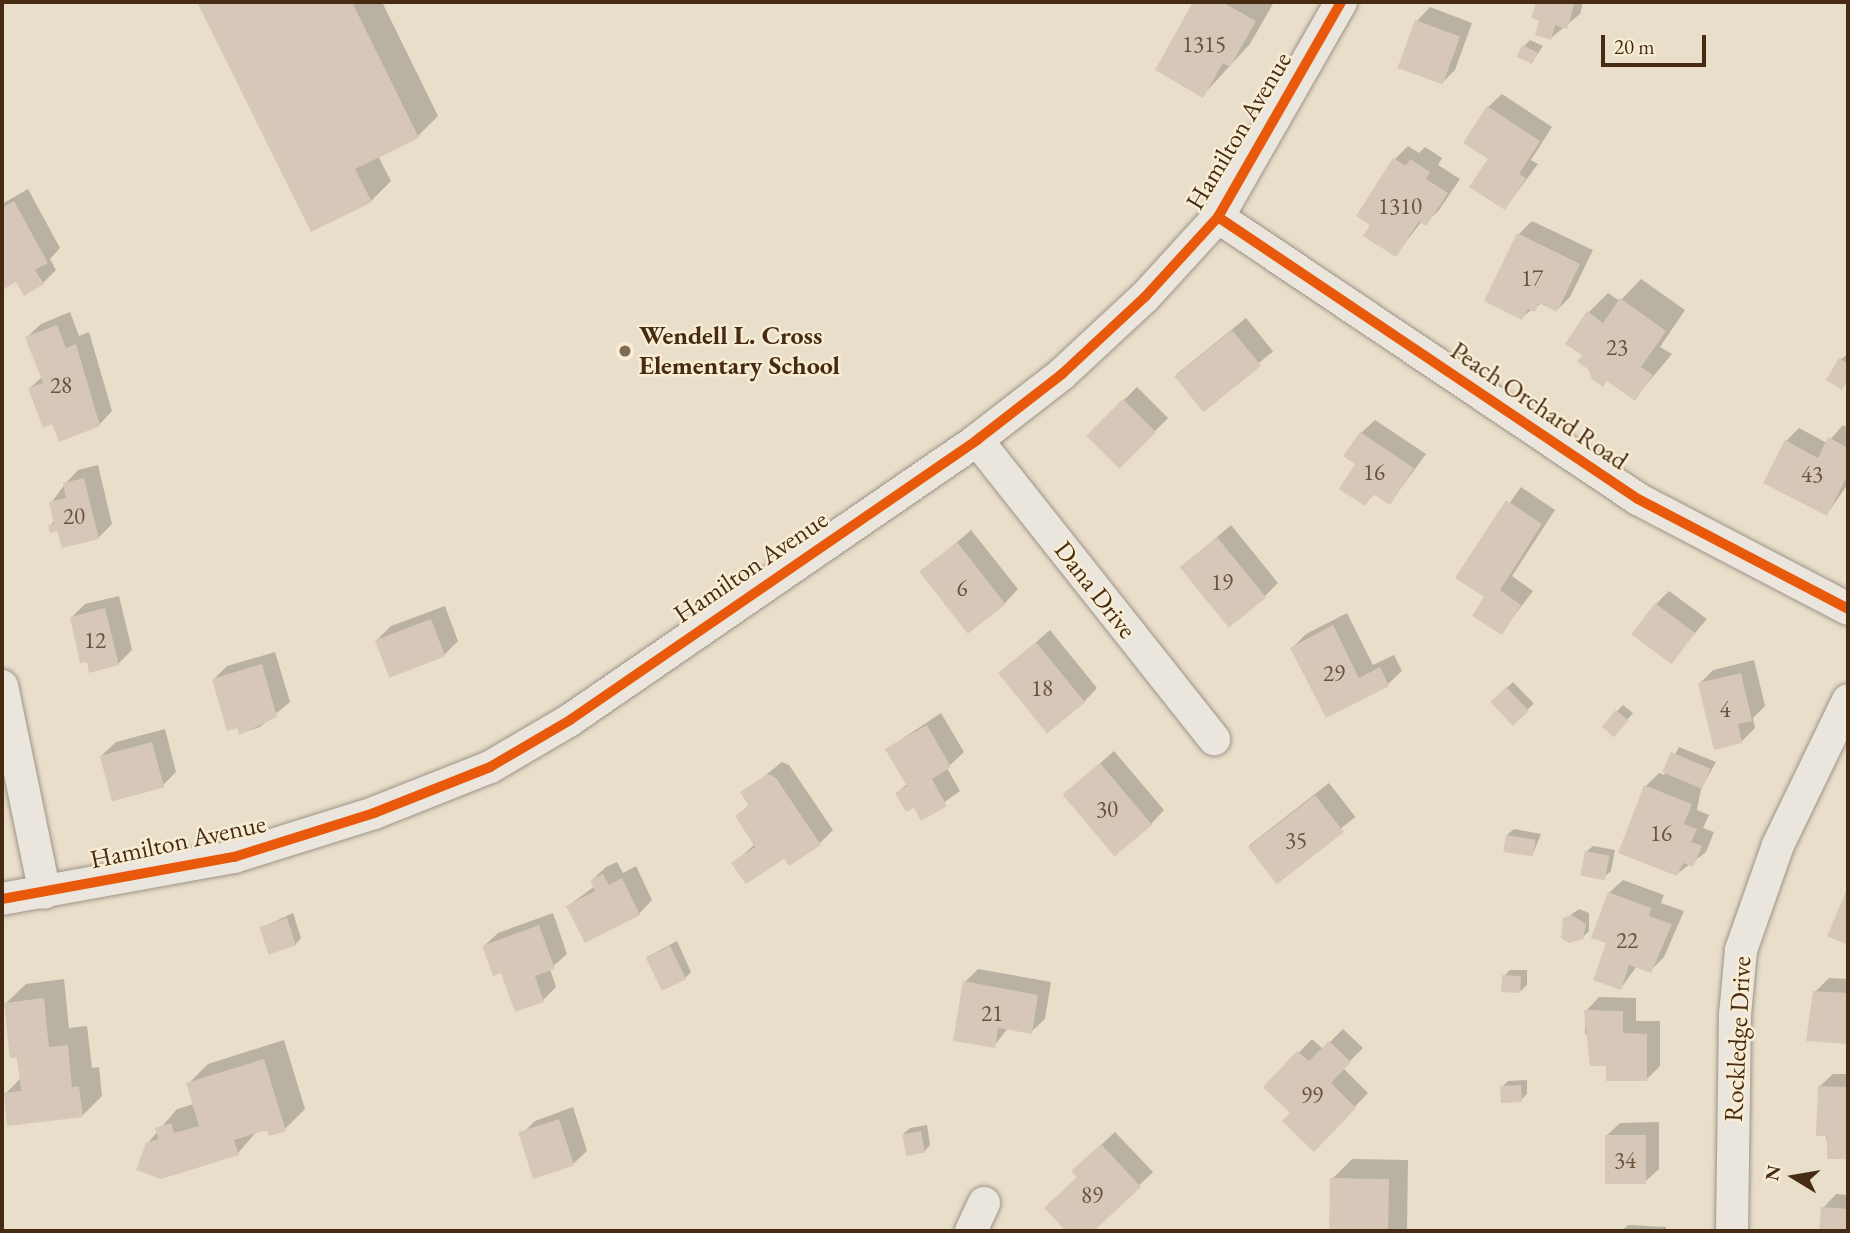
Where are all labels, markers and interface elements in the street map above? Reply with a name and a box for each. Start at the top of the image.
scale bar [1605,21,1710,65]
house number: 1315 [1182,30,1226,58]
text: 20 m [1614,33,1655,60]
street label: Hamilton Avenue [1180,46,1298,216]
house number: 1310 [1378,192,1422,220]
house number: 17 [1521,264,1543,292]
place label: Wendell L. Cross Elementary School [639,320,840,382]
house number: 23 [1606,333,1628,361]
street label: Peach Orchard Road [1444,335,1634,477]
marker: Wendell L. Cross Elementary School [617,343,633,359]
house number: 28 [50,371,72,399]
house number: 16 [1363,458,1385,486]
house number: 43 [1801,460,1823,488]
house number: 20 [63,502,85,530]
street label: Hamilton Avenue [668,504,834,630]
street label: Dana Drive [1047,535,1143,645]
house number: 19 [1211,568,1233,596]
house number: 6 [956,574,968,602]
house number: 12 [84,626,106,654]
house number: 29 [1323,659,1345,687]
house number: 18 [1031,674,1053,702]
house number: 4 [1719,695,1731,723]
house number: 30 [1096,795,1118,823]
street label: Hamilton Avenue [87,808,269,876]
house number: 16 [1650,819,1672,847]
house number: 35 [1285,826,1307,854]
house number: 22 [1616,926,1638,954]
street label: Rockledge Drive [1718,955,1758,1123]
house number: 21 [981,999,1003,1027]
house number: 99 [1301,1081,1323,1109]
north arrow [1759,1142,1829,1212]
house number: 34 [1614,1146,1636,1174]
text: N [1759,1163,1787,1183]
house number: 89 [1081,1181,1103,1209]

